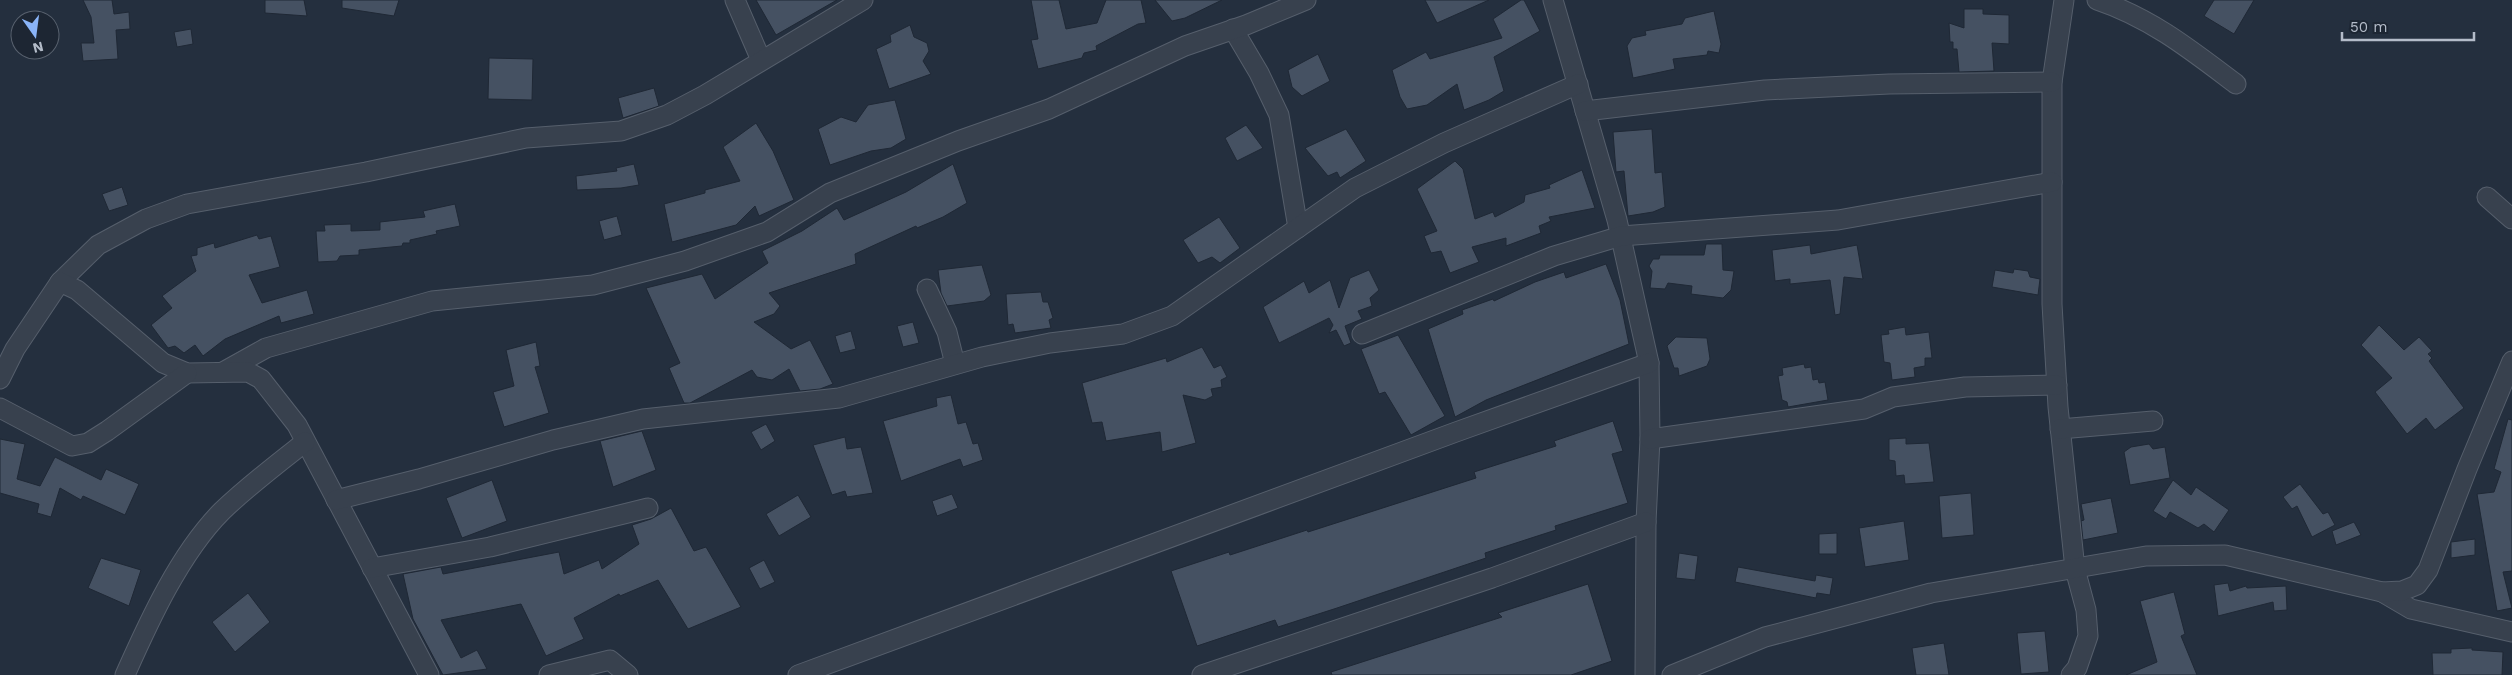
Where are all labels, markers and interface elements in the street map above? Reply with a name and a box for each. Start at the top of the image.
north arrow [10,10,60,60]
scale bar [2342,10,2474,42]
text: 50 m [2350,18,2387,36]
text: N [31,39,45,57]

